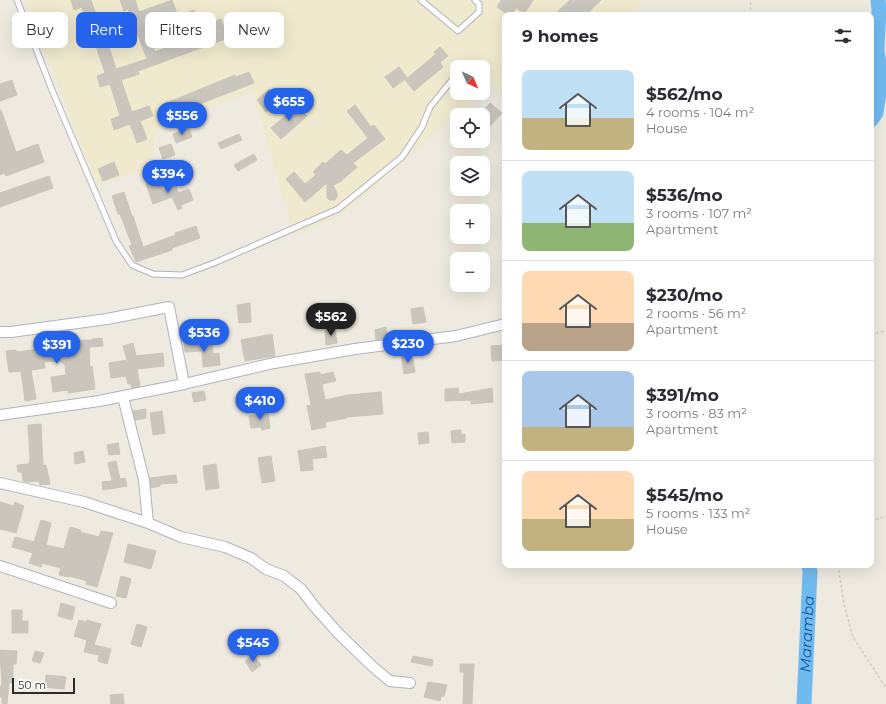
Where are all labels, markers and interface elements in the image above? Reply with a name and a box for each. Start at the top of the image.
chip: Buy [12,12,68,48]
chip: Rent [76,12,137,48]
chip: Filters [145,12,216,48]
chip: New [224,12,284,48]
icon: filters [832,25,854,47]
text: 9 homes [522,26,598,46]
north arrow [450,60,490,100]
map controls [450,60,490,292]
text: $562/mo [646,84,723,104]
icon: home [554,86,602,134]
pin: $655 [265,88,313,122]
text: $655 [273,93,305,109]
pin: $556 [158,102,206,136]
text: 4 rooms · 104 m² [646,104,754,120]
text: $556 [166,107,198,123]
button: locate [450,108,490,148]
text: House [646,120,688,136]
button: layers [450,156,490,196]
pin: $394 [144,160,192,194]
text: $394 [151,165,185,181]
text: $536/mo [646,185,723,205]
icon: home [554,187,602,235]
button: + [450,204,490,244]
text: 3 rooms · 107 m² [646,205,752,221]
text: Apartment [646,221,718,237]
button: − [450,252,490,292]
text: $230/mo [646,285,723,305]
icon: home [554,287,602,335]
pin: $562 [307,303,355,337]
text: 2 rooms · 56 m² [646,305,746,321]
text: $562 [315,308,347,324]
pin: $536 [180,319,228,353]
text: Apartment [646,321,718,337]
text: $536 [188,324,220,340]
pin: $230 [384,330,432,364]
pin: $391 [33,331,81,365]
text: $230 [392,335,424,351]
text: $391 [42,336,72,352]
text: $391/mo [646,385,719,405]
pin: $410 [236,387,284,421]
icon: home [554,387,602,435]
text: $410 [245,392,275,408]
text: 3 rooms · 83 m² [646,405,747,421]
text: Apartment [646,421,718,437]
text: $545/mo [646,485,723,505]
icon: home [554,487,602,535]
text: 5 rooms · 133 m² [646,505,750,521]
text: House [646,521,688,537]
water label: Maramba [795,595,818,673]
pin: $545 [229,629,277,663]
text: $545 [237,634,269,650]
scale bar [12,676,75,695]
text: 50 m [18,678,46,692]

